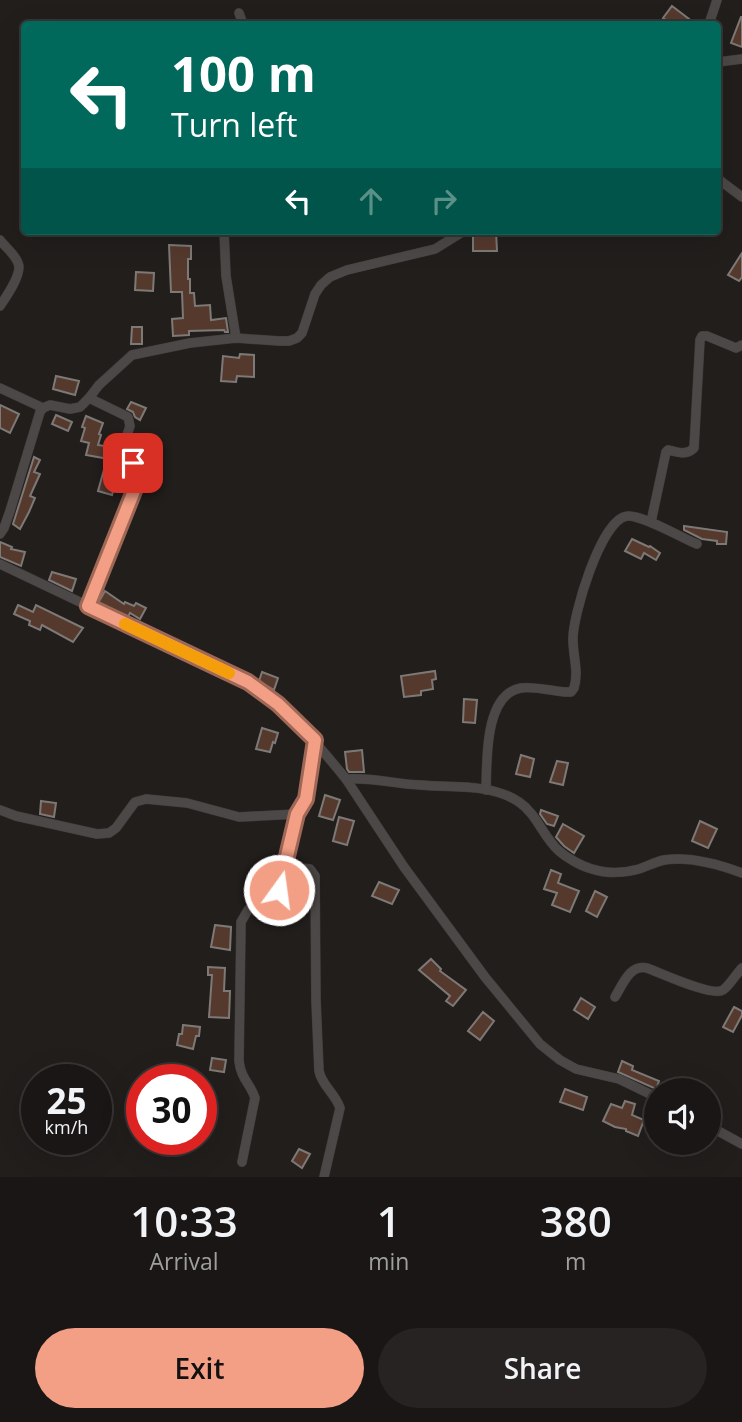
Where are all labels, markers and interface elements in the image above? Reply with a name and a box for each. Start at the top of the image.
text: 100 m [171,40,316,106]
icon: left [56,49,147,140]
text: Turn left [171,103,297,146]
icon: left [279,182,317,220]
icon: ahead [352,182,390,220]
icon: right [425,182,463,220]
pin [103,433,163,493]
icon: arrive [114,444,152,482]
position arrow [242,853,316,927]
speed limit sign: 30 [126,1064,217,1155]
text: 25 [46,1077,87,1124]
map controls [644,1078,721,1155]
button: sound [644,1078,721,1155]
text: km/h [45,1115,88,1139]
text: 10:33 [130,1192,238,1249]
text: 1 [377,1192,401,1249]
text: 380 [540,1192,612,1249]
text: Arrival [149,1245,219,1277]
text: min [368,1245,409,1277]
text: m [565,1245,586,1277]
button: Exit [35,1328,364,1408]
button: Share [378,1328,707,1408]

